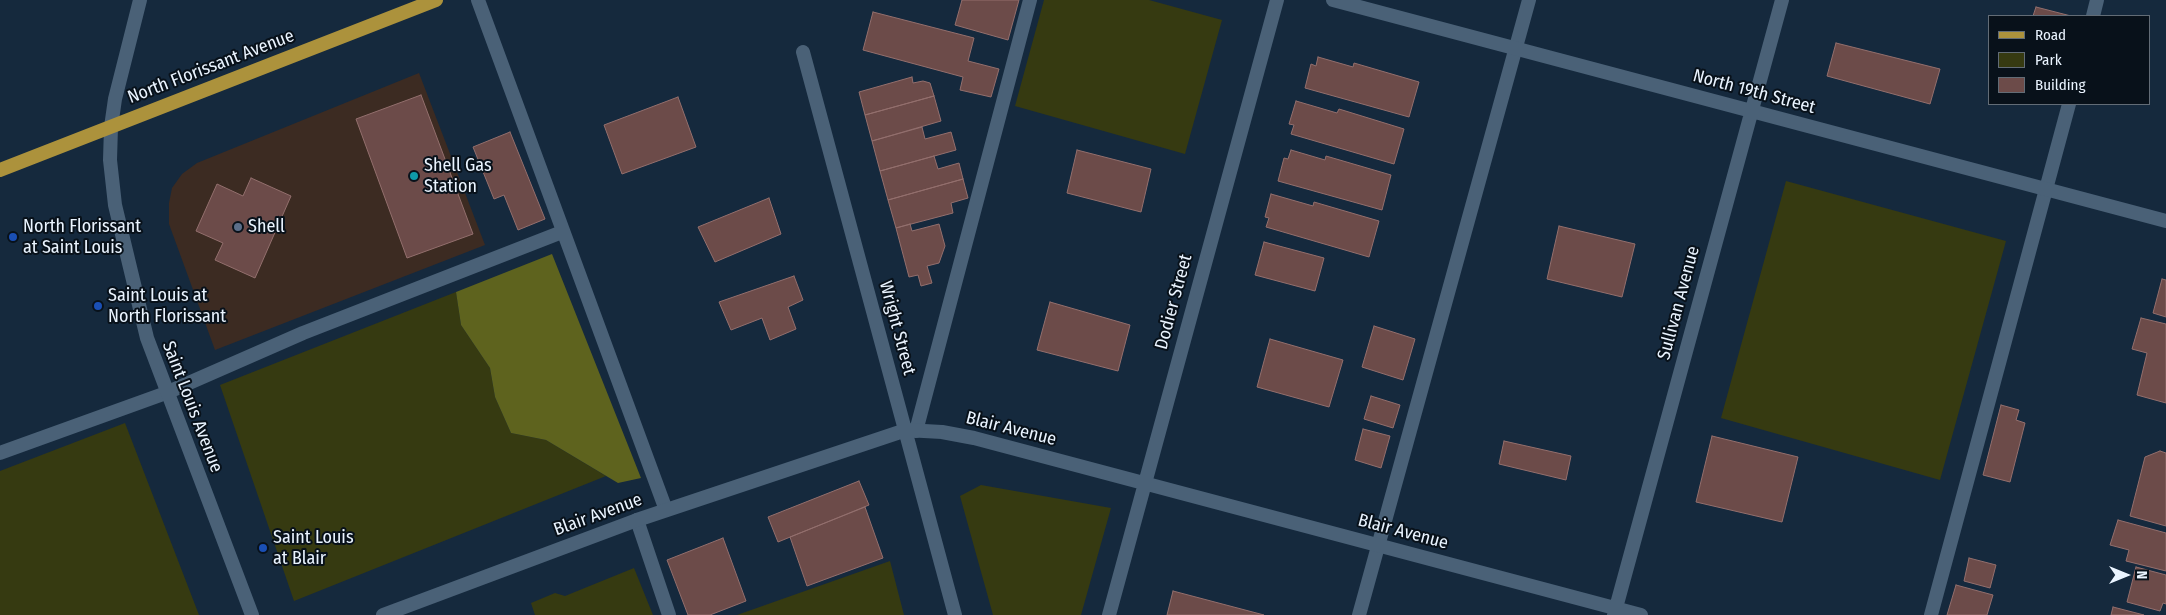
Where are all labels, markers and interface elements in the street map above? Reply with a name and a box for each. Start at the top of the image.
legend [1988,15,2151,105]
street label: North Florissant Avenue [125,25,297,109]
text: Road [2035,26,2066,44]
text: Park [2035,51,2062,69]
street label: North 19th Street [1690,65,1818,119]
text: Building [2035,76,2086,94]
place label: Shell Gas Station [424,155,492,198]
marker: Shell Gas Station [408,170,420,182]
place label: North Florissant at Saint Louis [23,216,141,258]
place label: Shell [248,216,285,238]
marker: Shell [232,221,244,233]
marker: North Florissant at Saint Louis [7,231,19,243]
street label: Sullivan Avenue [1653,244,1705,362]
street label: Dodier Street [1151,252,1197,352]
street label: Wright Street [874,279,920,377]
place label: Saint Louis at North Florissant [108,285,226,328]
marker: Saint Louis at North Florissant [92,300,104,312]
street label: Saint Louis Avenue [157,338,227,476]
street label: Blair Avenue [964,407,1058,451]
street label: Blair Avenue [551,489,645,541]
street label: Blair Avenue [1356,510,1450,554]
place label: Saint Louis at Blair [273,527,354,570]
marker: Saint Louis at Blair [257,542,269,554]
north arrow [2101,550,2151,600]
text: N [2133,571,2150,579]

